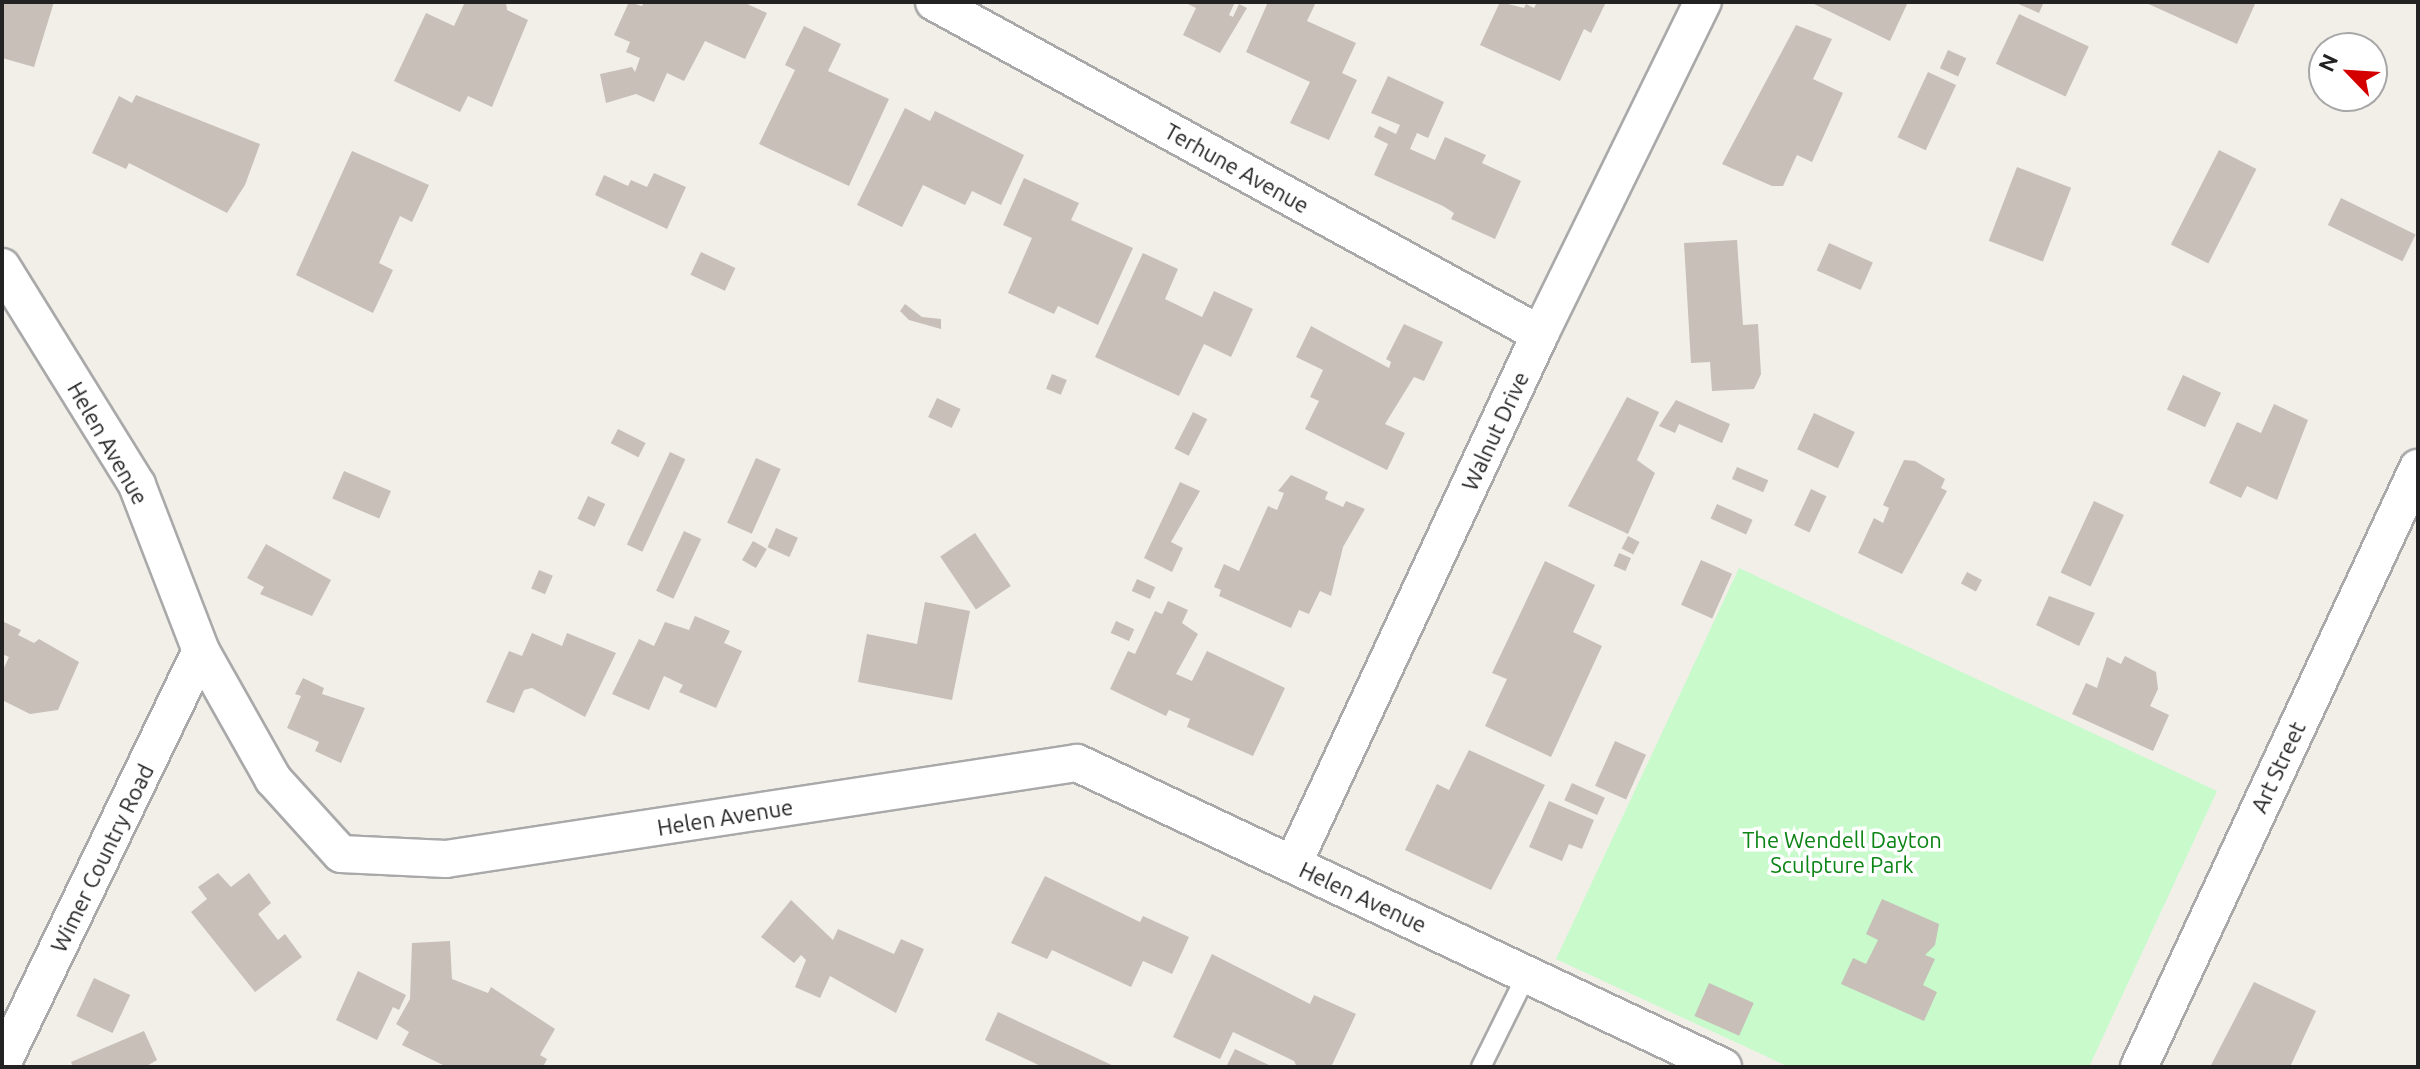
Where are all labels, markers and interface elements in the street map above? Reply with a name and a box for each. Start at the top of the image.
north arrow [2308,32,2388,112]
text: N [2313,50,2342,75]
street label: Terhune Avenue [1160,118,1314,218]
street label: Walnut Drive [1456,368,1534,494]
street label: Helen Avenue [62,377,154,509]
street label: Art Street [2245,717,2311,817]
street label: Wimer Country Road [45,760,159,956]
street label: Helen Avenue [655,793,795,841]
park label: The Wendell Dayton Sculpture Park [1742,826,1942,878]
street label: Helen Avenue [1295,856,1431,938]

